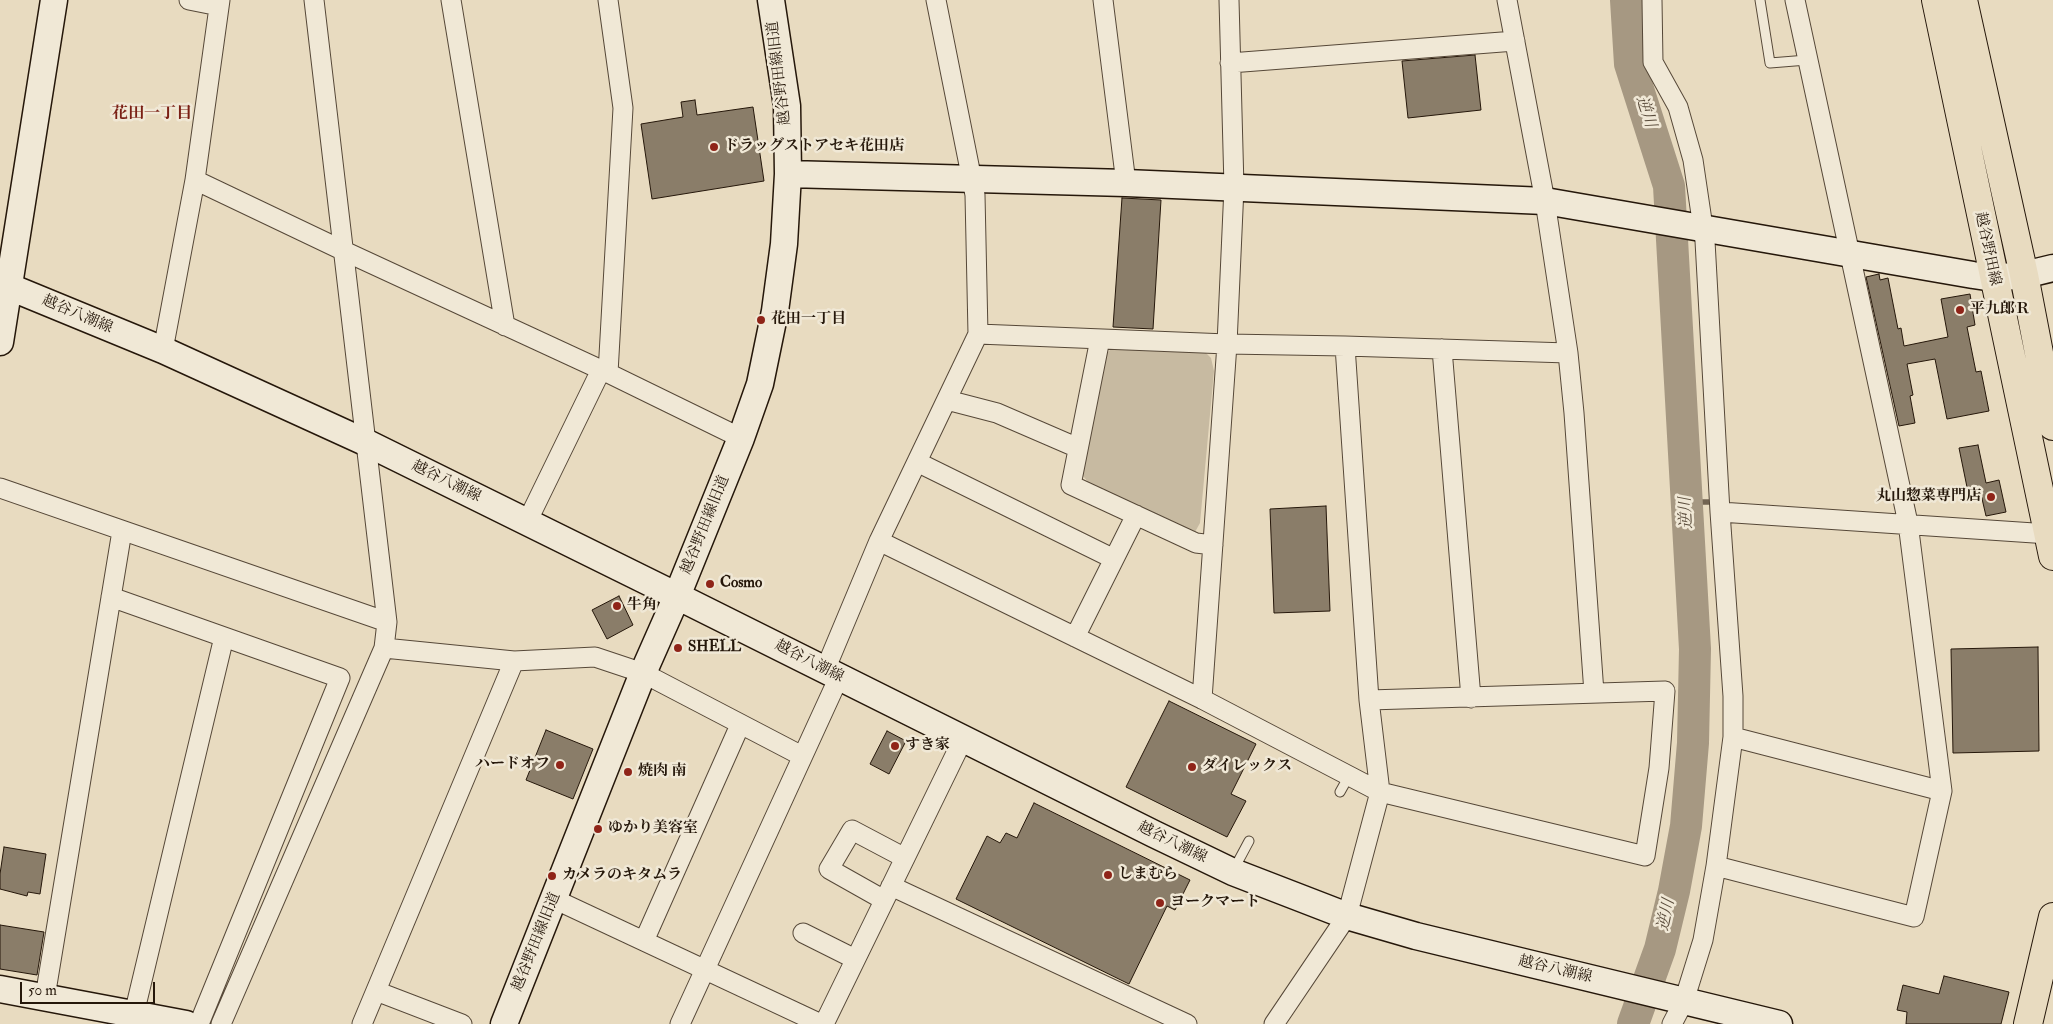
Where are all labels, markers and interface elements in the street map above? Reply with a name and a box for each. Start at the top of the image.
street label: 越谷野田線旧道 [765,20,795,126]
water label: 逆川 [1631,94,1659,130]
district label: 花田一丁目 [112,105,192,125]
place label: ドラッグストアセキ花田店 [724,138,904,156]
marker: ドラッグストアセキ花田店 [708,141,720,153]
street label: 越谷野田線 [1970,210,2004,288]
street label: 越谷八潮線 [39,292,115,338]
place label: 平九郎Ｒ [1970,301,2030,319]
marker: 平九郎Ｒ [1954,304,1966,316]
place label: 花田一丁目 [771,311,846,329]
marker: 花田一丁目 [755,314,767,326]
street label: 越谷八潮線 [408,457,484,507]
street label: 越谷野田線旧道 [678,473,734,577]
place label: 丸山惣菜専門店 [1876,488,1981,506]
marker: 丸山惣菜専門店 [1985,491,1997,503]
water label: 逆川 [1677,497,1697,529]
place label: Cosmo [720,575,762,593]
marker: Cosmo [704,578,716,590]
place label: 牛角 [627,597,657,615]
marker: 牛角 [611,600,623,612]
street label: 越谷八潮線 [772,637,846,687]
place label: SHELL [688,639,741,657]
marker: SHELL [672,642,684,654]
place label: すき家 [905,737,950,755]
marker: すき家 [889,740,901,752]
place label: ハードオフ [475,756,550,774]
place label: ダイレックス [1202,758,1292,776]
marker: ハードオフ [554,759,566,771]
marker: ダイレックス [1186,761,1198,773]
place label: 焼肉 南 [638,763,686,781]
marker: 焼肉 南 [622,766,634,778]
street label: 越谷八潮線 [1134,818,1210,868]
place label: ゆかり美容室 [608,820,698,838]
marker: ゆかり美容室 [592,823,604,835]
place label: しまむら [1118,866,1178,884]
place label: カメラのキタムラ [562,867,682,885]
marker: しまむら [1102,869,1114,881]
marker: カメラのキタムラ [546,870,558,882]
street label: 越谷野田線旧道 [509,890,565,994]
place label: ヨークマート [1170,894,1260,912]
marker: ヨークマート [1154,897,1166,909]
water label: 逆川 [1654,897,1680,933]
street label: 越谷八潮線 [1516,953,1594,987]
scale bar [22,972,158,1004]
text: 50 m [28,981,57,1000]

